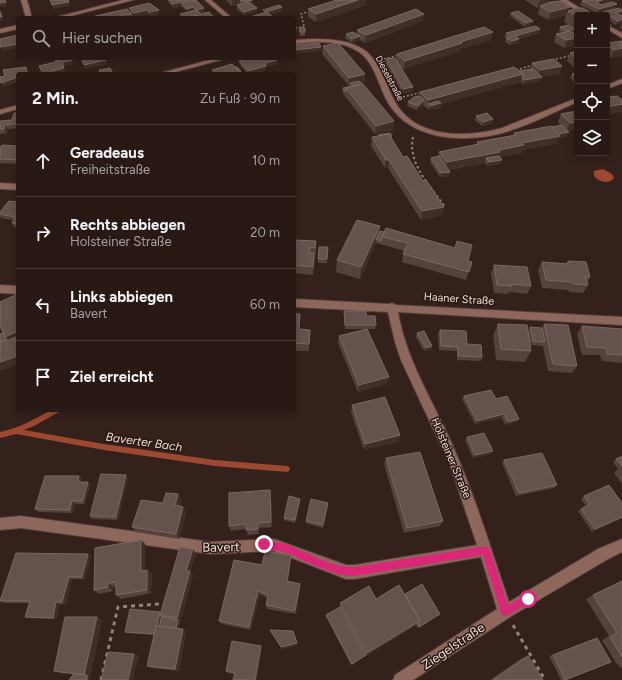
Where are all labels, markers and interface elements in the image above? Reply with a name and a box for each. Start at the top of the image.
map controls [574,12,610,156]
button: + [574,12,610,48]
search box [16,16,296,60]
icon: search [30,27,52,49]
text: Hier suchen [62,29,142,47]
button: − [574,48,610,84]
street label: Dieselstraße [374,54,407,103]
button: locate [574,84,610,120]
text: 2 Min. [32,88,79,108]
text: Zu Fuß · 90 m [200,91,280,106]
button: layers [574,120,610,156]
text: Geradeaus [70,144,144,162]
icon: ahead [32,150,54,172]
text: 10 m [252,153,280,168]
text: Freiheitstraße [70,162,150,177]
text: Rechts abbiegen [70,216,185,234]
icon: right [32,222,54,244]
text: 20 m [250,225,280,240]
text: Holsteiner Straße [70,234,172,249]
text: Links abbiegen [70,288,173,306]
street label: Haaner Straße [423,290,495,308]
icon: left [32,294,54,316]
text: 60 m [250,297,280,312]
text: Bavert [70,306,108,321]
icon: arrive [32,366,54,388]
text: Ziel erreicht [70,368,154,386]
street label: Holsteiner Straße [428,416,474,500]
water label: Baverter Bach [105,430,183,454]
route end [255,535,273,553]
street label: Bavert [202,539,240,555]
route start [519,590,537,608]
street label: Ziegelstraße [419,620,487,672]

